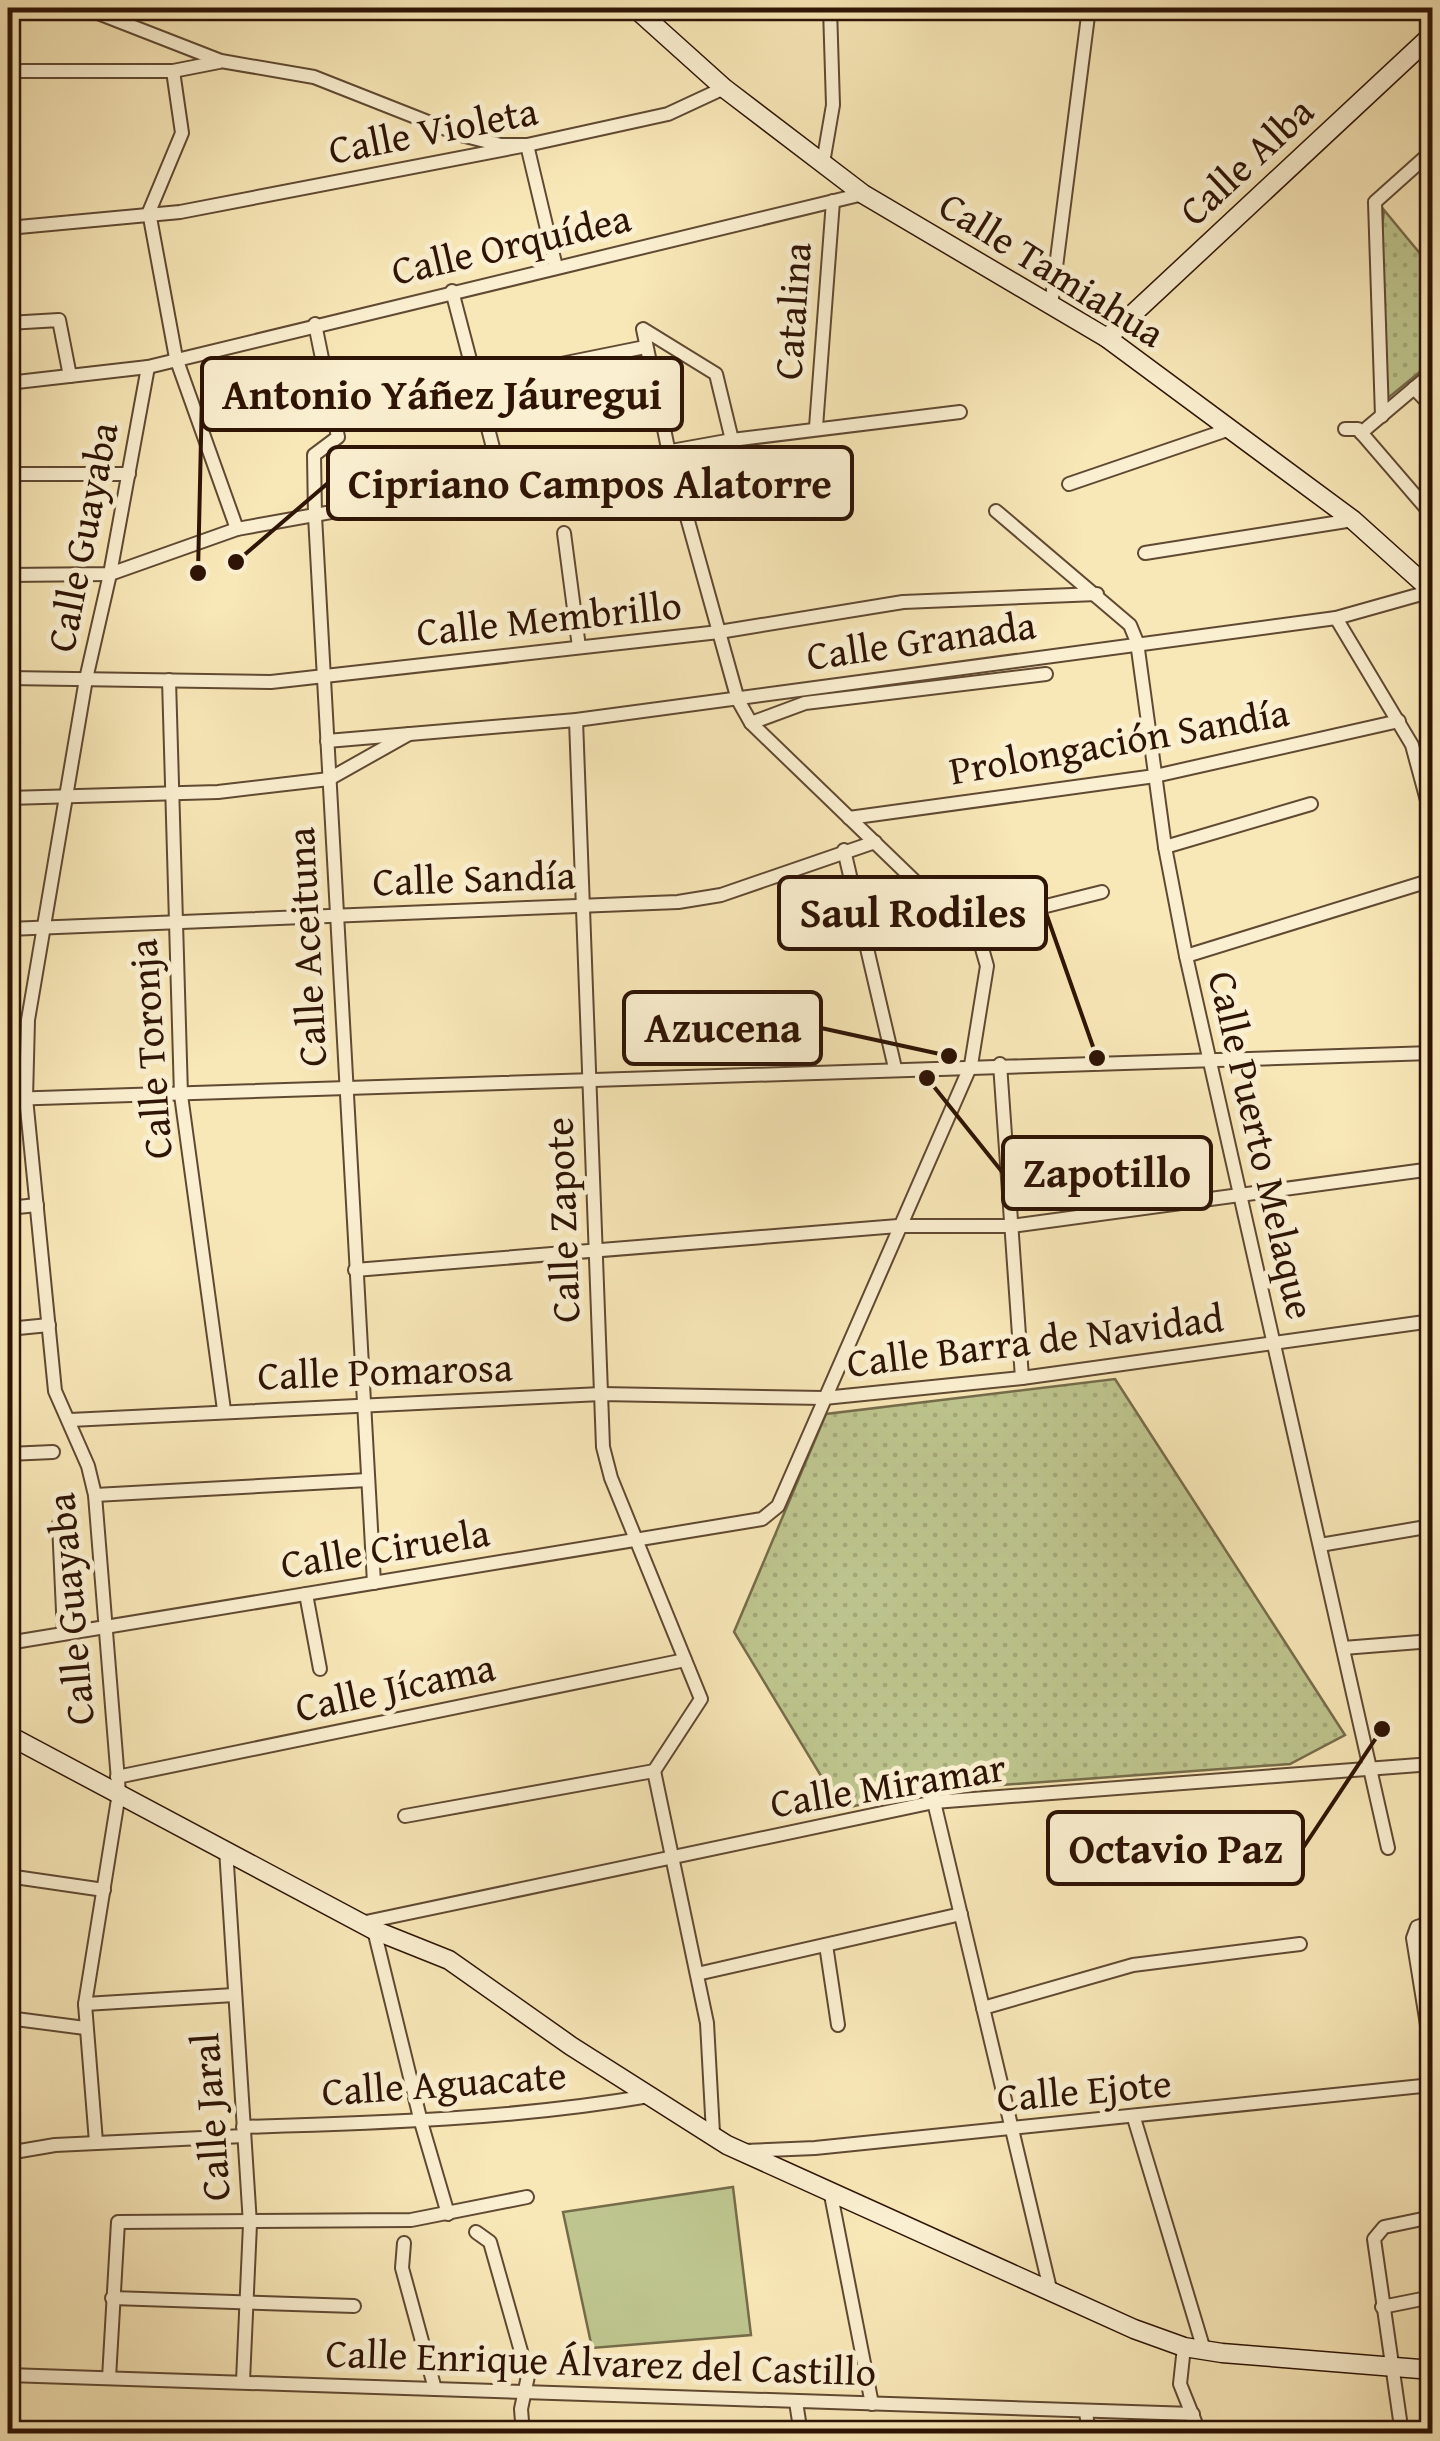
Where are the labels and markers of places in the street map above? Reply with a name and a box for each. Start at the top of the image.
callout: Antonio Yáñez Jáuregui [202,358,682,430]
callout: Cipriano Campos Alatorre [328,447,852,519]
callout: Saul Rodiles [779,877,1046,949]
callout: Azucena [624,992,821,1064]
callout: Zapotillo [1003,1137,1211,1209]
callout: Octavio Paz [1048,1812,1303,1884]

